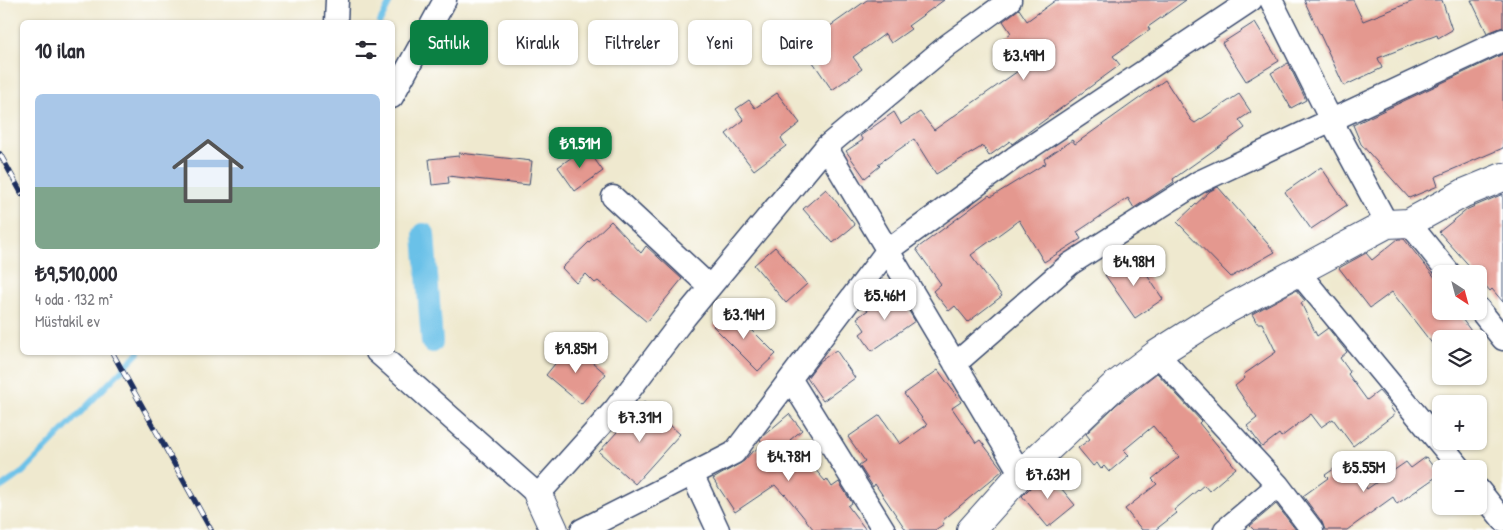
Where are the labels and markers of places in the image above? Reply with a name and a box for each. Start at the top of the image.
pin: ₺3.49M [983,38,1065,81]
pin: ₺9.51M [539,126,621,169]
pin: ₺4.98M [1093,244,1175,287]
pin: ₺5.46M [844,278,926,321]
pin: ₺3.14M [703,298,785,340]
pin: ₺9.85M [535,332,617,374]
pin: ₺7.31M [599,400,681,443]
pin: ₺4.78M [748,440,830,482]
pin: ₺5.55M [1323,450,1405,493]
pin: ₺7.63M [1007,458,1089,500]

